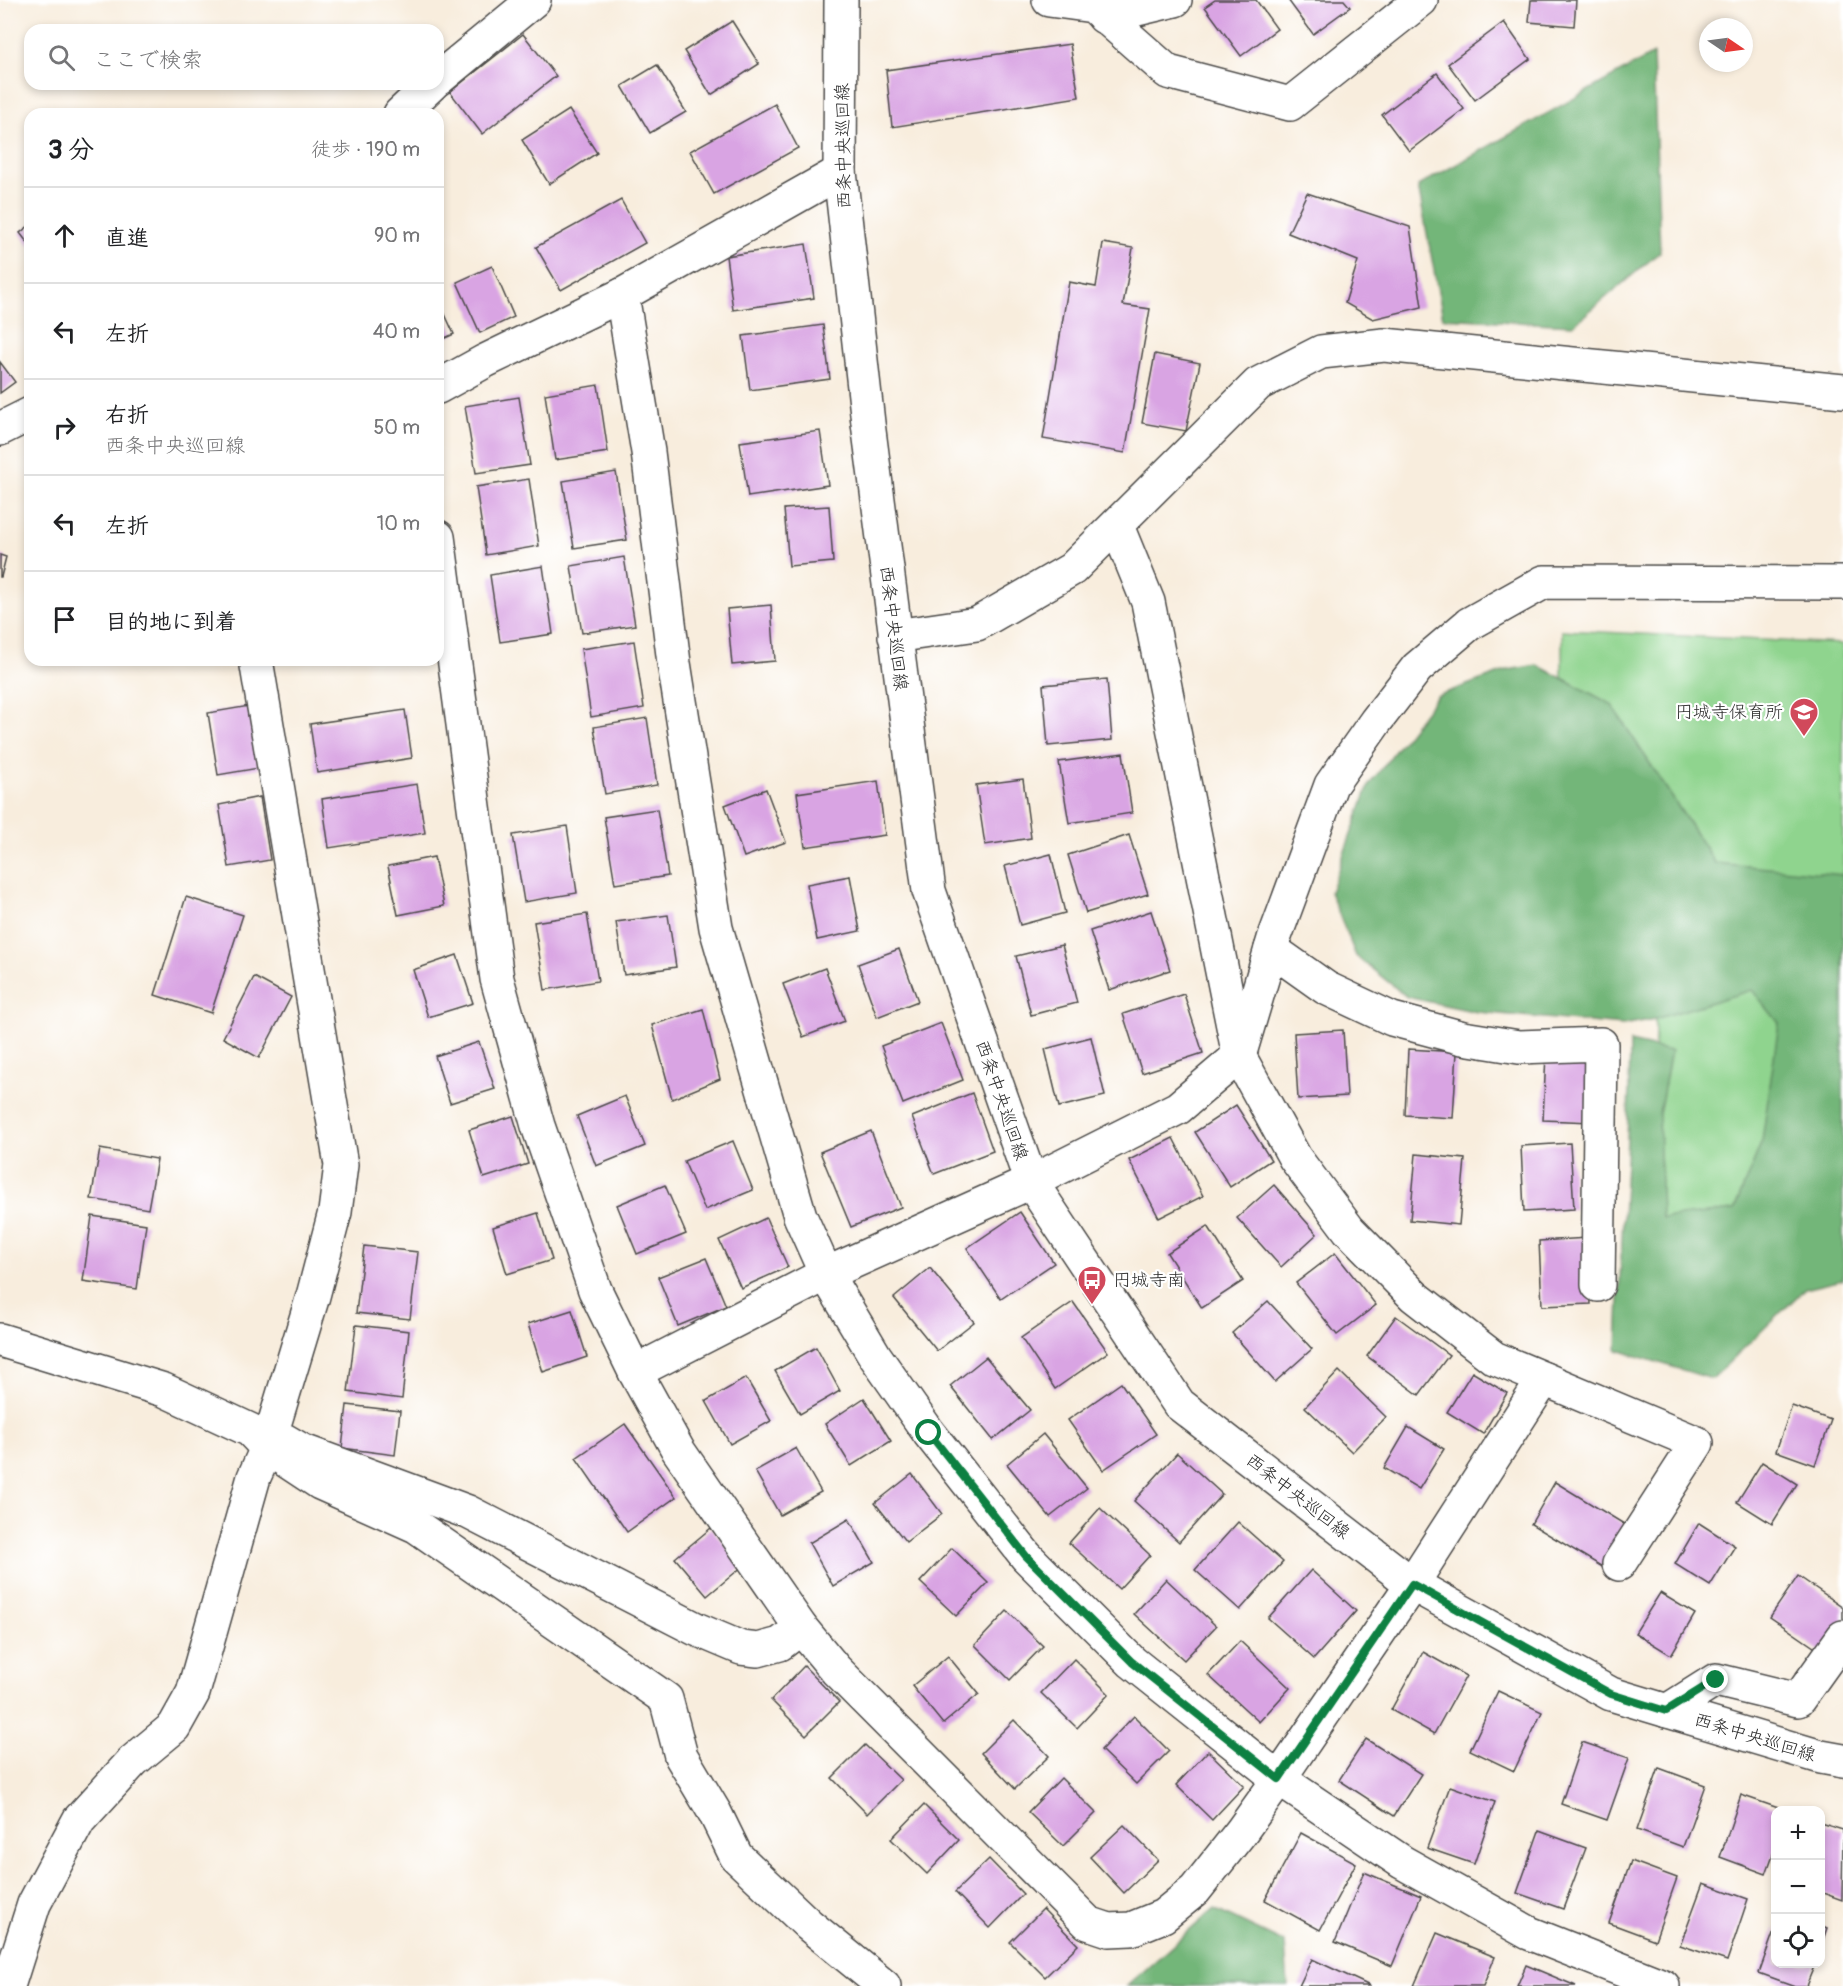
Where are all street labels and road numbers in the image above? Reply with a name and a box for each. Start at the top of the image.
street label: 西条中央巡回線 [831,83,856,209]
street label: 西条中央巡回線 [874,564,913,692]
street label: 西条中央巡回線 [970,1037,1033,1163]
street label: 西条中央巡回線 [1241,1449,1354,1544]
street label: 西条中央巡回線 [1691,1708,1818,1767]

